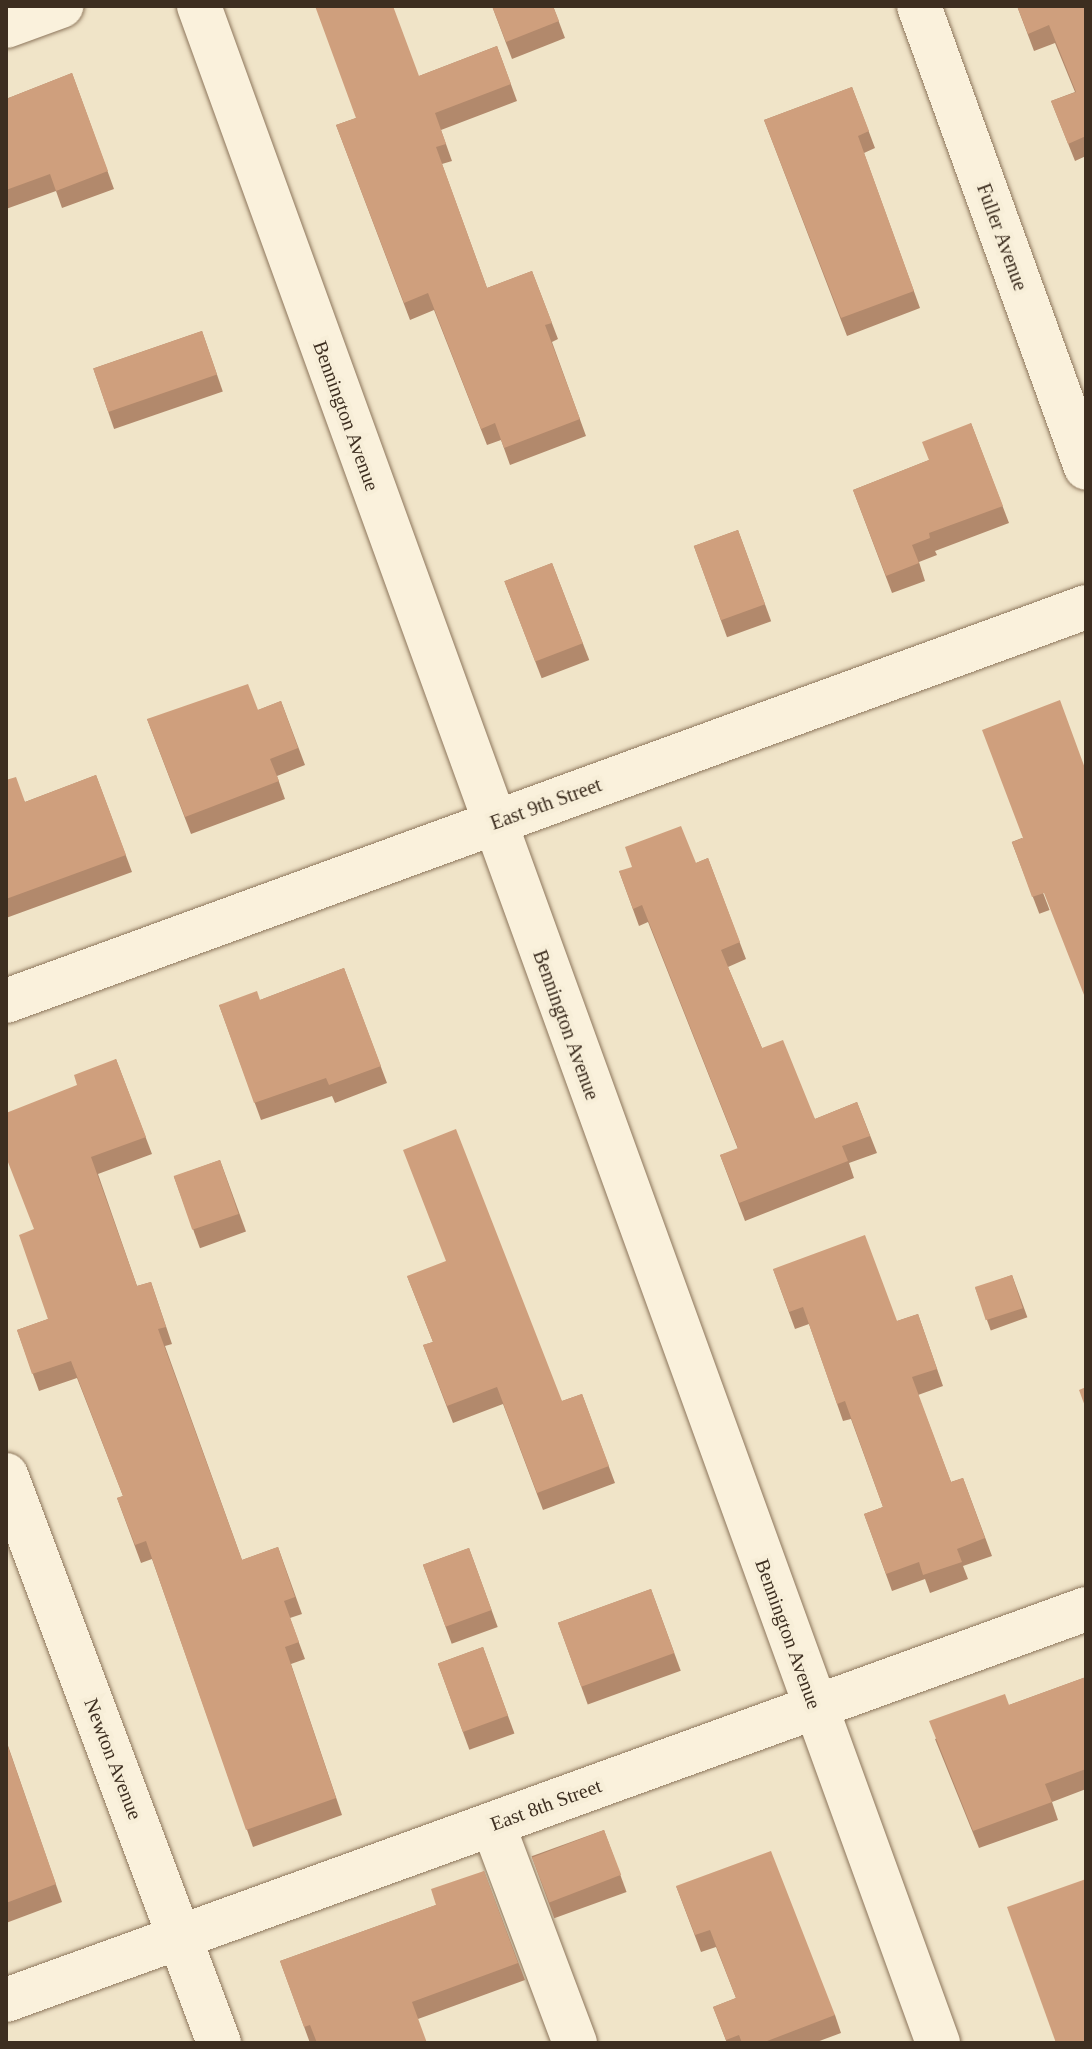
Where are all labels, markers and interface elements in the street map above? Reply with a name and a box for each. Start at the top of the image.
street label: Fuller Avenue [971,180,1033,294]
street label: Bennington Avenue [308,337,384,495]
street label: East 9th Street [487,773,605,835]
street label: Bennington Avenue [528,946,604,1104]
street label: Bennington Avenue [750,1555,826,1713]
street label: Newton Avenue [79,1694,147,1824]
street label: East 8th Street [487,1774,605,1836]

